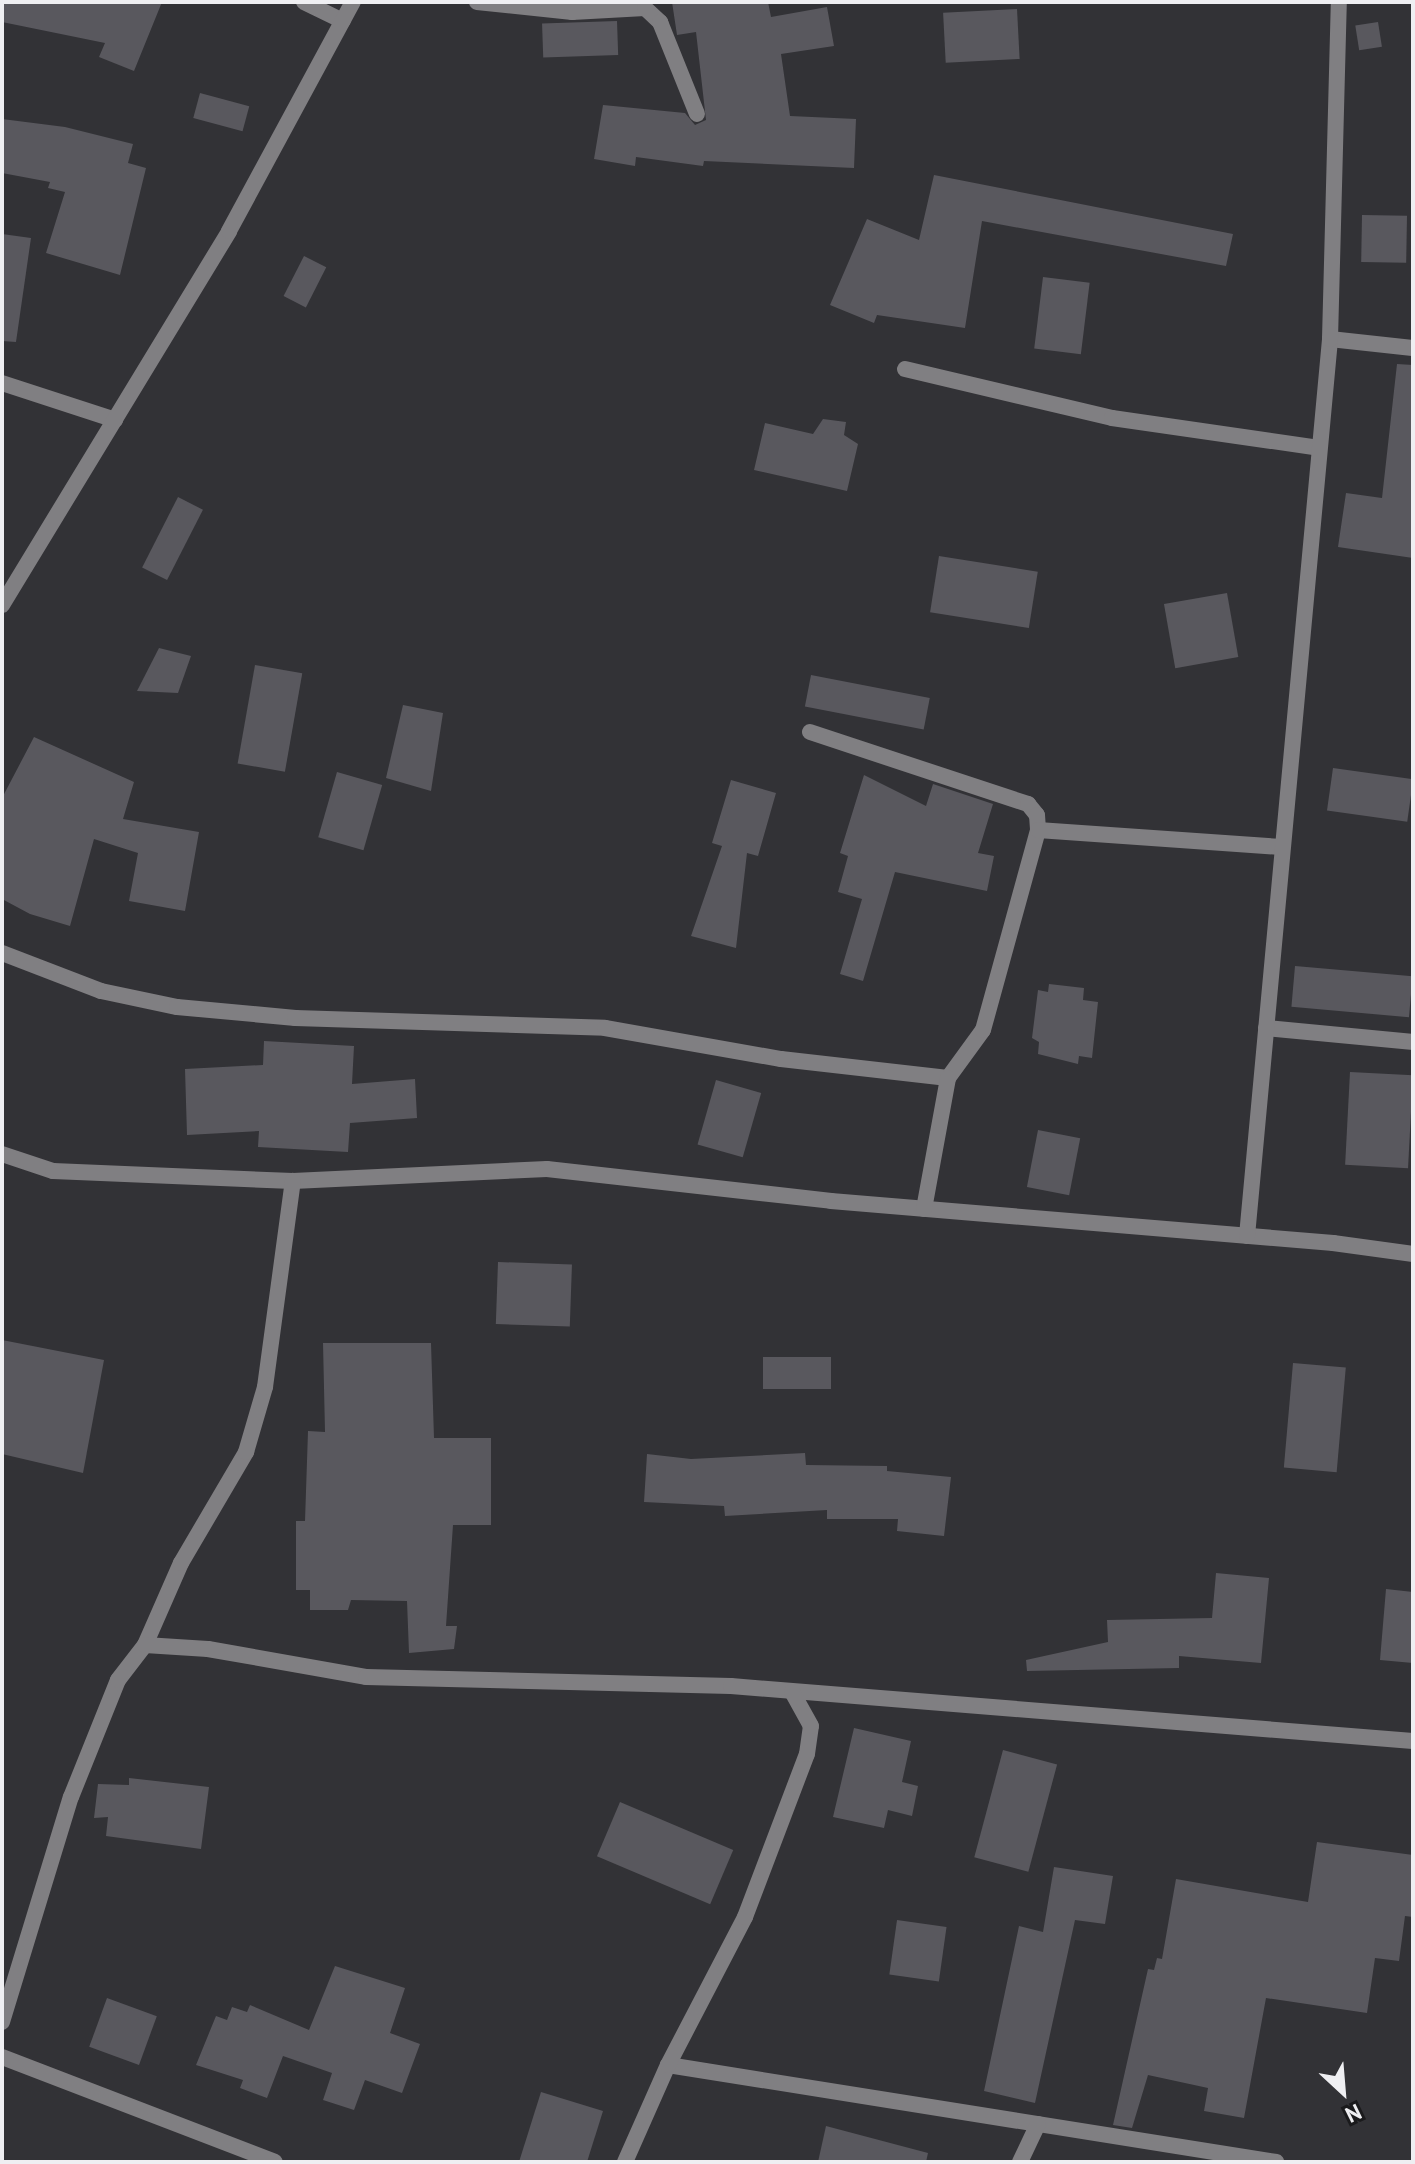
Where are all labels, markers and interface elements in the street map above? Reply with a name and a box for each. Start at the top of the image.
north arrow [1303,2052,1383,2132]
text: N [1341,2098,1366,2129]

